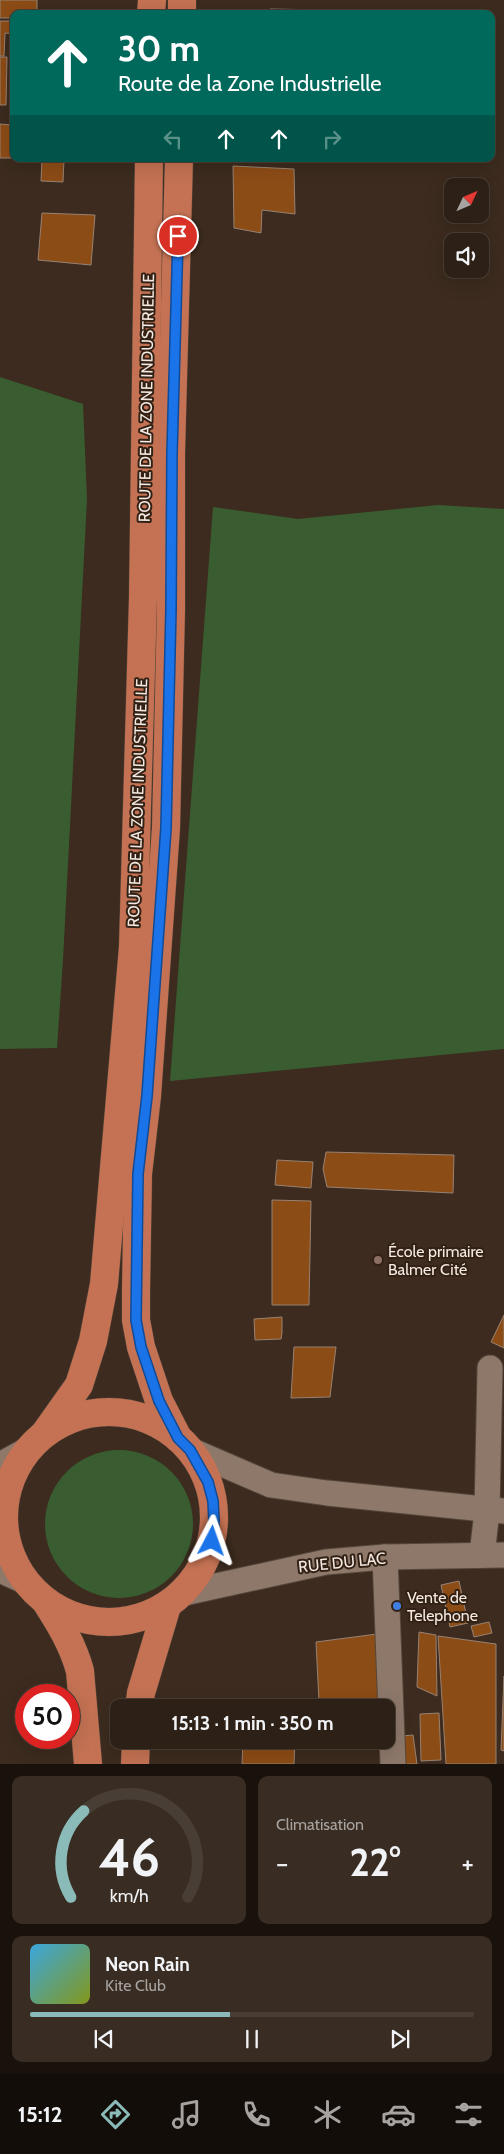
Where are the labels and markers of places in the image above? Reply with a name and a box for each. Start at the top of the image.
pin [157,215,199,257]
place label: École primaire Balmer Cité [388,1242,484,1279]
marker: École primaire Balmer Cité [372,1254,384,1266]
place label: Vente de Telephone [407,1588,478,1625]
marker: Vente de Telephone [391,1600,403,1612]

